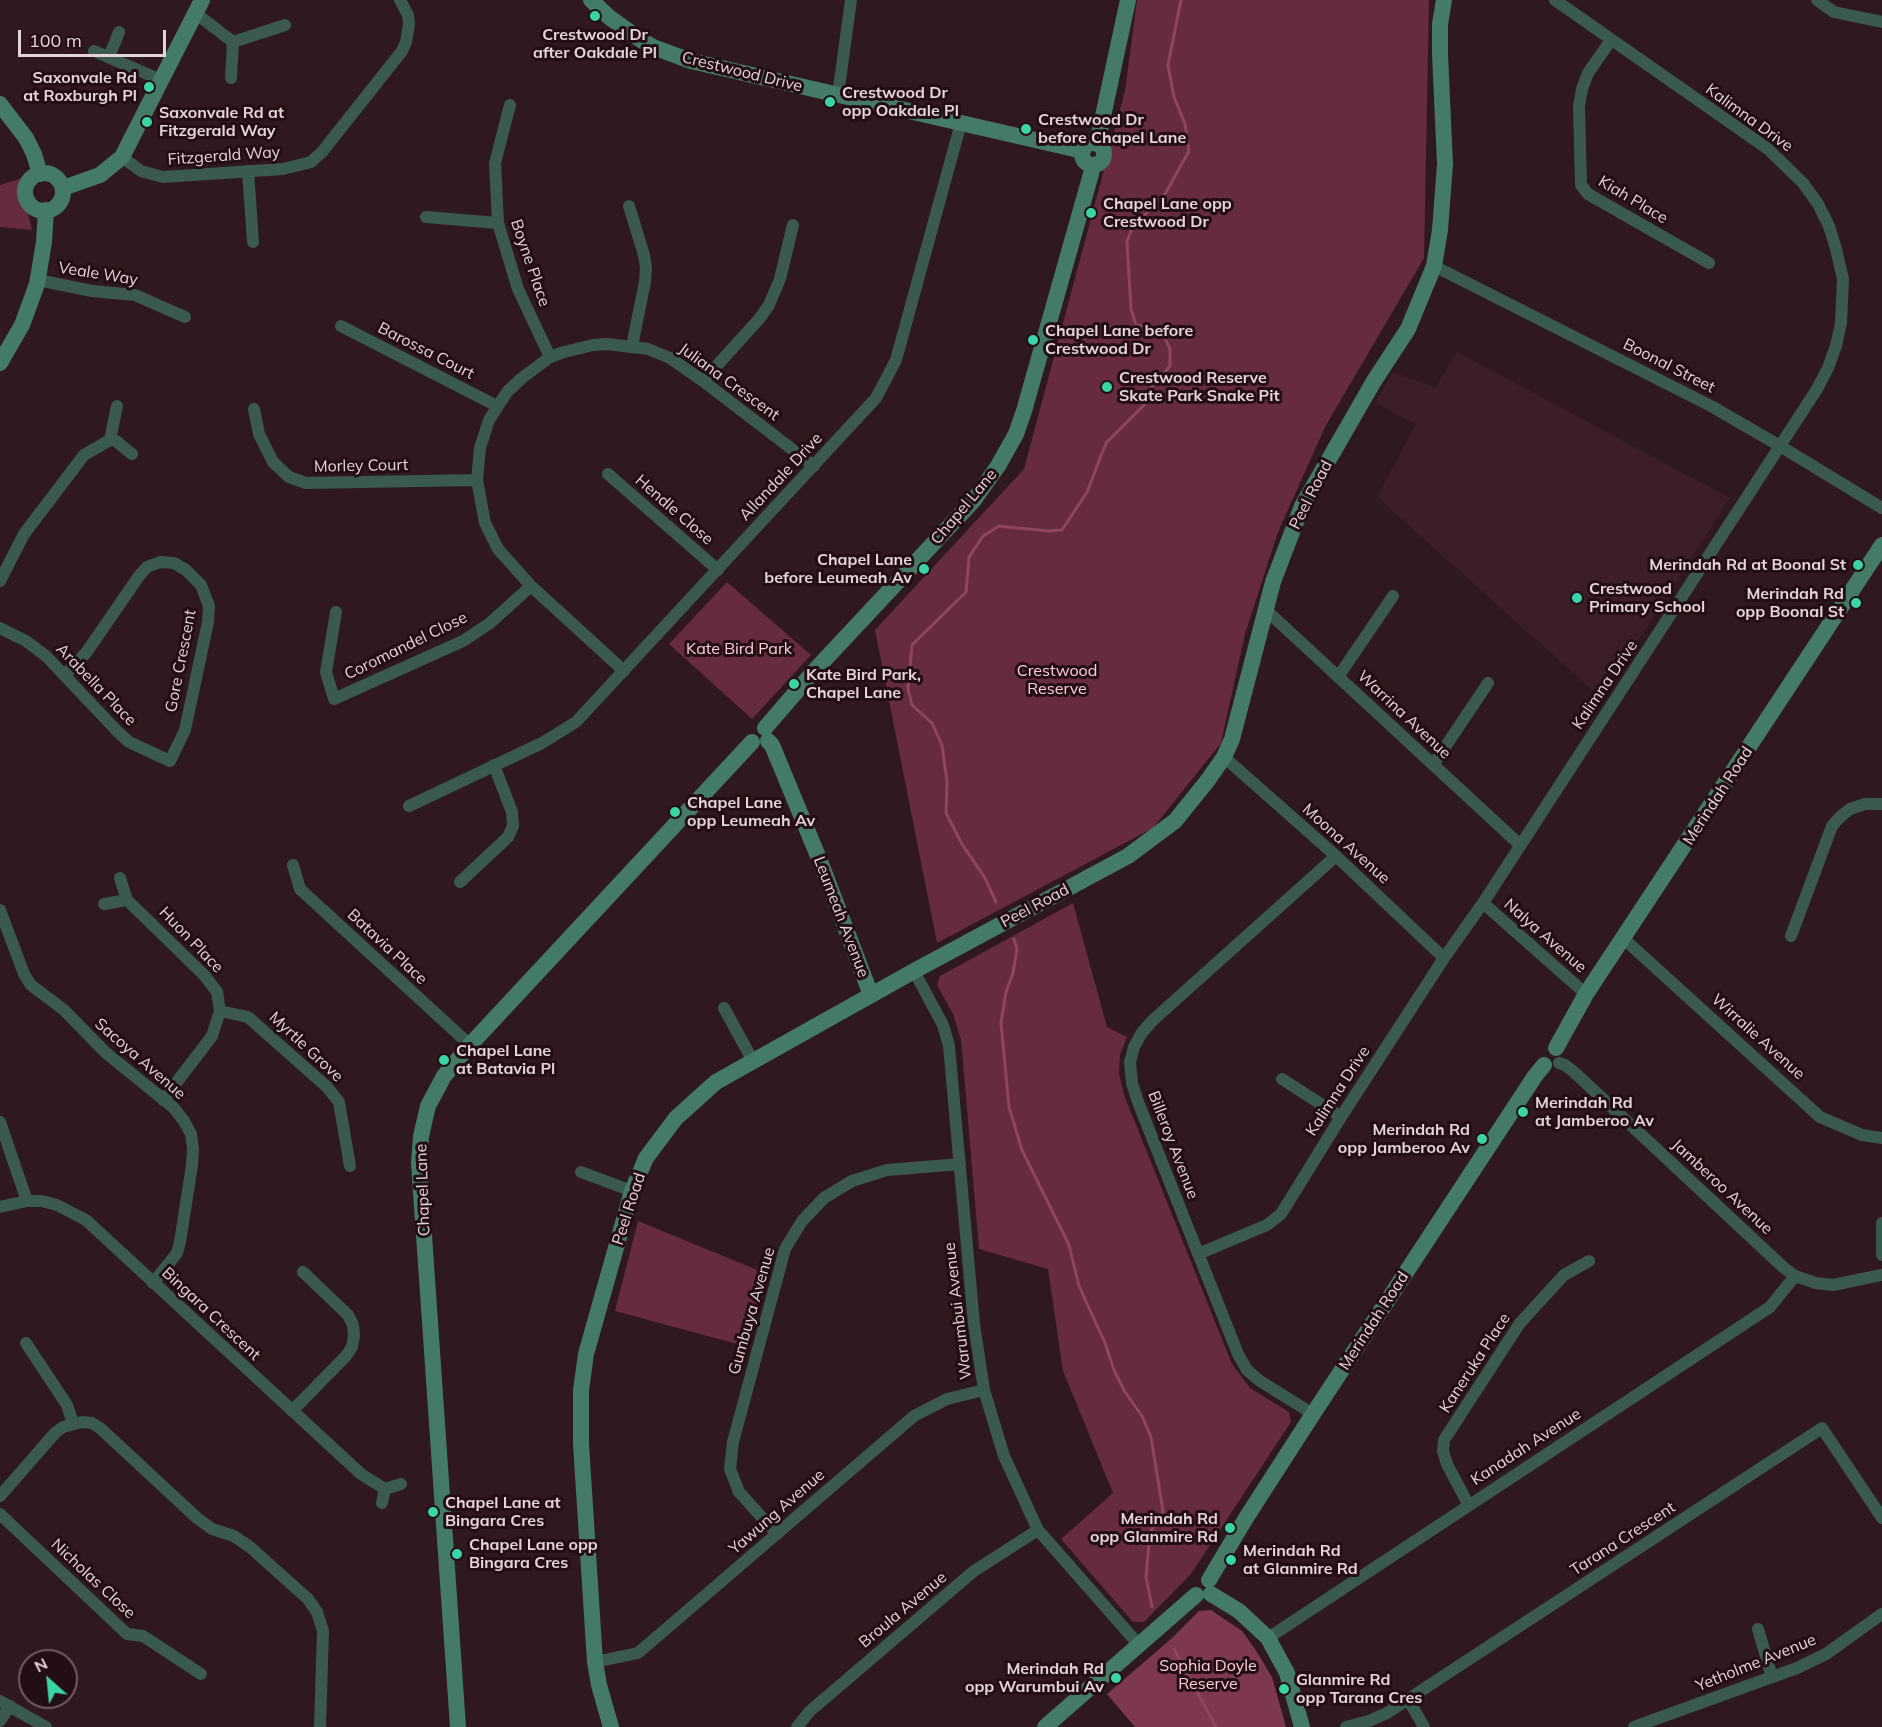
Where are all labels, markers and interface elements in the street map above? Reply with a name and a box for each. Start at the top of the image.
marker: Crestwood Dr after Oakdale Pl [588,9,602,23]
scale bar [21,18,170,56]
place label: Crestwood Dr after Oakdale Pl [533,25,657,63]
text: 100 m [29,29,82,52]
street label: Crestwood Drive [680,48,804,96]
place label: Saxonvale Rd at Roxburgh Pl [23,68,137,106]
marker: Saxonvale Rd at Roxburgh Pl [142,80,156,94]
street label: Kalimna Drive [1702,80,1796,156]
place label: Crestwood Dr opp Oakdale Pl [842,83,959,121]
marker: Crestwood Dr opp Oakdale Pl [823,95,837,109]
place label: Saxonvale Rd at Fitzgerald Way [159,103,284,141]
place label: Crestwood Dr before Chapel Lane [1038,110,1186,148]
marker: Saxonvale Rd at Fitzgerald Way [140,115,154,129]
marker: Crestwood Dr before Chapel Lane [1019,122,1033,136]
street label: Fitzgerald Way [167,142,281,170]
street label: Kiah Place [1595,172,1671,228]
place label: Chapel Lane opp Crestwood Dr [1103,194,1232,232]
marker: Chapel Lane opp Crestwood Dr [1084,206,1098,220]
street label: Boyne Place [506,217,554,309]
street label: Veale Way [57,258,139,290]
street label: Barossa Court [375,318,477,384]
place label: Chapel Lane before Crestwood Dr [1045,321,1193,359]
marker: Chapel Lane before Crestwood Dr [1026,333,1040,347]
street label: Boonal Street [1620,335,1718,397]
street label: Juliana Crescent [675,339,783,425]
place label: Crestwood Reserve Skate Park Snake Pit [1119,368,1279,406]
marker: Crestwood Reserve Skate Park Snake Pit [1100,380,1114,394]
street label: Allandale Drive [735,429,827,525]
street label: Morley Court [314,456,408,476]
street label: Peel Road [1285,457,1337,533]
street label: Chapel Lane [927,465,1001,549]
street label: Hendle Close [631,471,717,549]
place label: Chapel Lane before Leumeah Av [764,550,912,588]
place label: Merindah Rd at Boonal St [1649,555,1846,575]
marker: Merindah Rd at Boonal St [1851,558,1865,572]
marker: Chapel Lane before Leumeah Av [917,562,931,576]
place label: Crestwood Primary School [1589,579,1705,617]
place label: Merindah Rd opp Boonal St [1736,584,1844,622]
marker: Crestwood Primary School [1570,591,1584,605]
marker: Merindah Rd opp Boonal St [1849,596,1863,610]
street label: Gore Crescent [162,608,200,714]
street label: Coromandel Close [341,608,471,684]
street label: Kalimna Drive [1568,637,1642,733]
park label: Kate Bird Park [686,639,792,659]
street label: Arabella Place [52,640,140,730]
park label: Crestwood Reserve [1017,661,1097,699]
place label: Kate Bird Park, Chapel Lane [806,665,921,703]
street label: Warrina Avenue [1353,667,1455,763]
marker: Kate Bird Park, Chapel Lane [787,677,801,691]
street label: Merindah Road [1679,743,1757,849]
place label: Chapel Lane opp Leumeah Av [687,793,815,831]
street label: Moona Avenue [1298,800,1394,888]
marker: Chapel Lane opp Leumeah Av [668,805,682,819]
street label: Leumeah Avenue [809,854,873,980]
street label: Peel Road [998,880,1072,932]
street label: Nalya Avenue [1500,895,1590,977]
street label: Huon Place [155,903,227,977]
street label: Batavia Place [343,905,431,989]
street label: Wirralie Avenue [1707,990,1809,1084]
street label: Myrtle Grove [265,1008,347,1086]
street label: Sacoya Avenue [91,1014,189,1104]
place label: Chapel Lane at Batavia Pl [456,1041,555,1079]
street label: Kalimna Drive [1302,1042,1374,1140]
marker: Chapel Lane at Batavia Pl [437,1053,451,1067]
street label: Billeroy Avenue [1144,1088,1202,1202]
place label: Merindah Rd at Jamberoo Av [1535,1093,1654,1131]
marker: Merindah Rd at Jamberoo Av [1516,1105,1530,1119]
place label: Merindah Rd opp Jamberoo Av [1338,1120,1470,1158]
marker: Merindah Rd opp Jamberoo Av [1475,1132,1489,1146]
street label: Jamberoo Avenue [1668,1135,1776,1239]
street label: Chapel Lane [412,1143,434,1237]
street label: Peel Road [608,1171,650,1247]
street label: Warumbui Avenue [940,1241,976,1381]
street label: Gumbuya Avenue [725,1245,779,1377]
street label: Bingara Crescent [158,1263,264,1365]
street label: Merindah Road [1335,1268,1413,1374]
street label: Kaneruka Place [1436,1310,1514,1416]
street label: Kanadah Avenue [1467,1404,1585,1490]
street label: Yawung Avenue [725,1465,829,1559]
place label: Chapel Lane at Bingara Cres [445,1493,560,1531]
street label: Tarana Crescent [1567,1498,1679,1580]
marker: Chapel Lane at Bingara Cres [426,1505,440,1519]
place label: Merindah Rd opp Glanmire Rd [1090,1509,1218,1547]
marker: Merindah Rd opp Glanmire Rd [1223,1521,1237,1535]
street label: Nicholas Close [47,1535,139,1623]
place label: Chapel Lane opp Bingara Cres [469,1535,598,1573]
place label: Merindah Rd at Glanmire Rd [1243,1541,1358,1579]
marker: Chapel Lane opp Bingara Cres [450,1547,464,1561]
marker: Merindah Rd at Glanmire Rd [1224,1553,1238,1567]
street label: Broula Avenue [855,1568,951,1652]
street label: Yetholme Avenue [1693,1630,1819,1696]
north arrow [18,1649,78,1709]
text: N [31,1653,51,1676]
park label: Sophia Doyle Reserve [1159,1656,1257,1694]
place label: Merindah Rd opp Warumbui Av [965,1659,1104,1697]
place label: Glanmire Rd opp Tarana Cres [1296,1670,1422,1708]
marker: Merindah Rd opp Warumbui Av [1109,1671,1123,1685]
marker: Glanmire Rd opp Tarana Cres [1277,1682,1291,1696]

